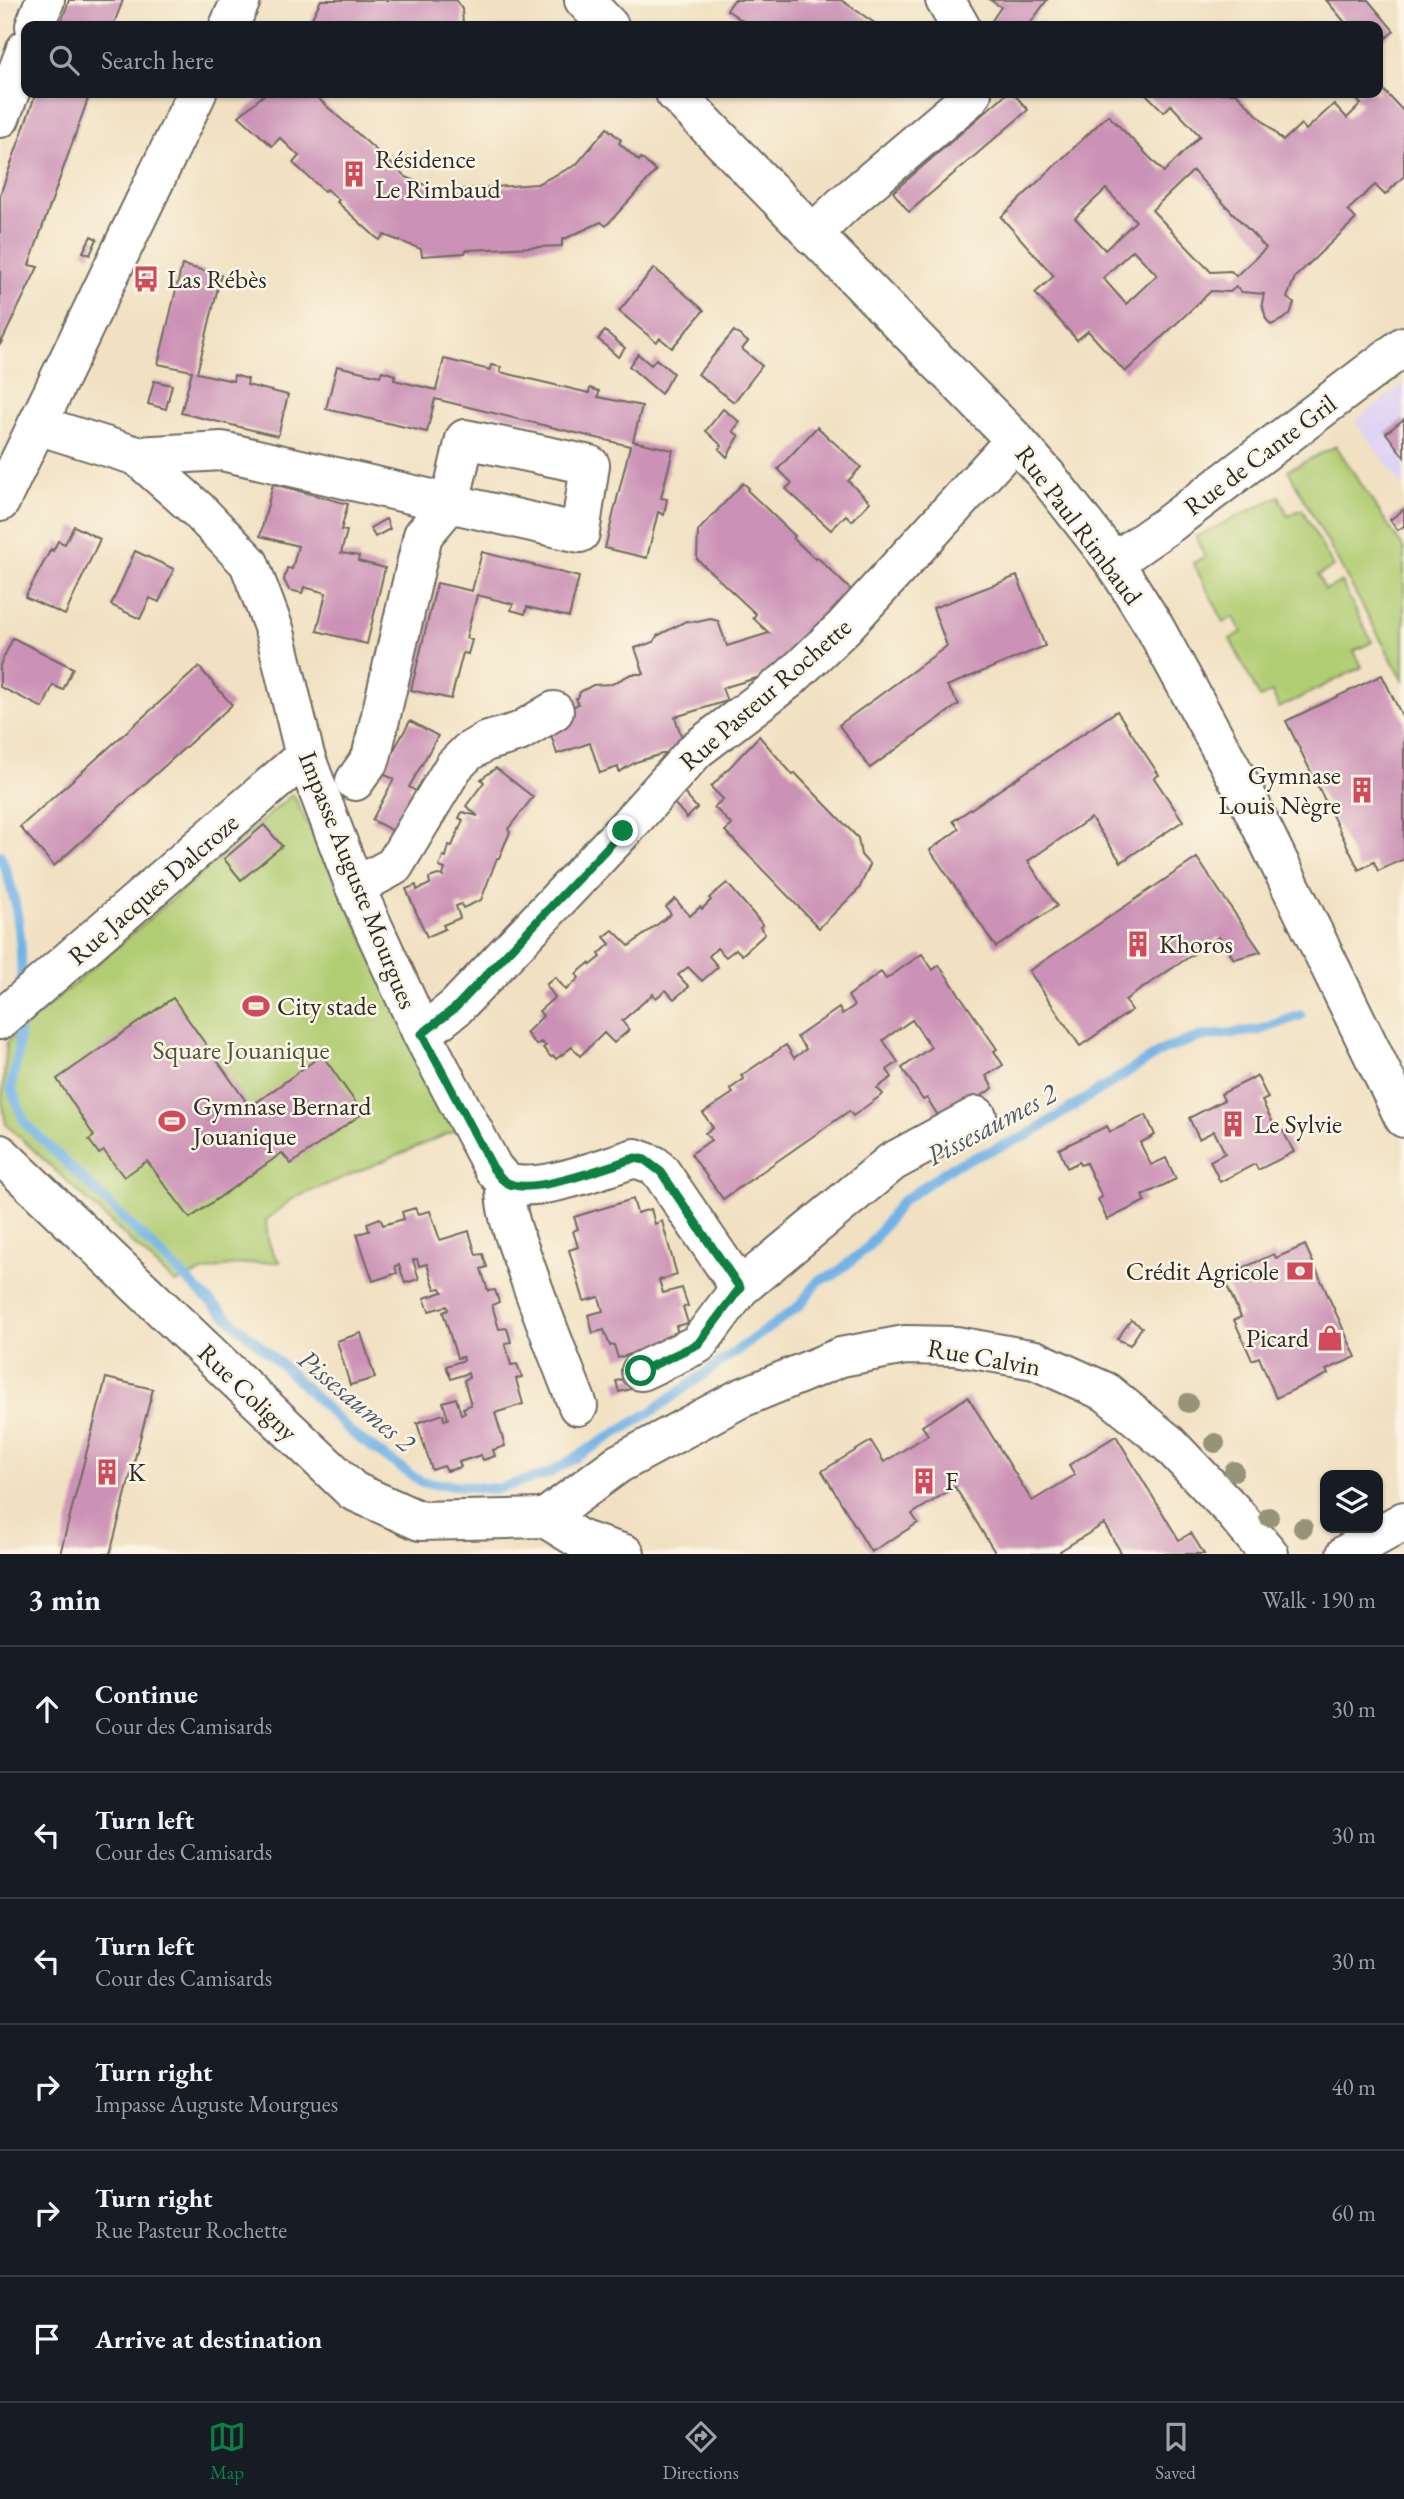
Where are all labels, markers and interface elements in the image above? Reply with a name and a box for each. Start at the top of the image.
search box [21,21,1383,98]
icon: search [45,41,83,79]
text: Search here [101,43,214,77]
place label: Résidence Le Rimbaud [375,142,502,206]
building icon: Résidence Le Rimbaud [339,159,369,189]
place label: Las Rébès [167,262,267,296]
bus stop icon: Las Rébès [131,264,161,294]
street label: Rue de Cante Gril [1177,387,1343,523]
street label: Rue Paul Rimbaud [1008,438,1151,612]
street label: Rue Pasteur Rochette [672,610,858,778]
street label: Impasse Auguste Mourgues [291,746,425,1014]
place label: Gymnase Louis Nègre [1218,758,1341,822]
building icon: Gymnase Louis Nègre [1347,775,1377,805]
street label: Rue Jacques Dalcroze [61,806,245,972]
route end [607,815,638,846]
place label: Khoros [1159,927,1233,961]
building icon: Khoros [1123,929,1153,959]
place label: City stade [277,989,377,1023]
sports icon: City stade [241,991,271,1021]
park label: Square Jouanique [152,1033,330,1067]
water label: Pissesaumes 2 [920,1074,1064,1173]
place label: Gymnase Bernard Jouanique [191,1089,372,1153]
sports icon: Gymnase Bernard Jouanique [157,1106,187,1136]
place label: Le Sylvie [1254,1107,1342,1141]
building icon: Le Sylvie [1218,1109,1248,1139]
place label: Crédit Agricole [1126,1254,1279,1288]
bank icon: Crédit Agricole [1285,1256,1315,1286]
place label: Picard [1246,1321,1310,1355]
shop icon: Picard [1315,1323,1345,1353]
street label: Rue Calvin [925,1330,1043,1384]
street label: Rue Coligny [191,1336,306,1449]
water label: Pissesaumes 2 [291,1340,424,1461]
route start [625,1355,656,1386]
place label: K [128,1455,146,1489]
building icon: K [92,1457,122,1487]
place label: F [945,1464,958,1498]
building icon: F [909,1466,939,1496]
map controls [1320,1470,1383,1533]
button: layers [1320,1470,1383,1533]
text: 3 min [28,1580,101,1619]
text: Walk · 190 m [1262,1585,1376,1615]
text: Continue [95,1677,198,1711]
icon: ahead [28,1690,66,1728]
text: 30 m [1331,1694,1376,1724]
text: Cour des Camisards [95,1711,272,1741]
text: Turn left [95,1803,194,1837]
icon: left [28,1816,66,1854]
text: 30 m [1331,1820,1376,1850]
text: Cour des Camisards [95,1837,272,1867]
text: Turn left [95,1929,194,1963]
icon: left [28,1942,66,1980]
text: 30 m [1331,1946,1376,1976]
text: Cour des Camisards [95,1963,272,1993]
text: Turn right [95,2055,213,2089]
icon: right [28,2068,66,2106]
text: 40 m [1331,2072,1376,2102]
text: Impasse Auguste Mourgues [95,2089,338,2119]
text: Turn right [95,2181,213,2215]
icon: right [28,2194,66,2232]
text: 60 m [1331,2198,1376,2228]
text: Rue Pasteur Rochette [95,2215,287,2245]
icon: arrive [28,2320,66,2358]
text: Arrive at destination [95,2322,322,2356]
tab: Map [208,2418,246,2485]
tab: Directions [662,2418,739,2485]
tab: Saved [1155,2418,1196,2485]

